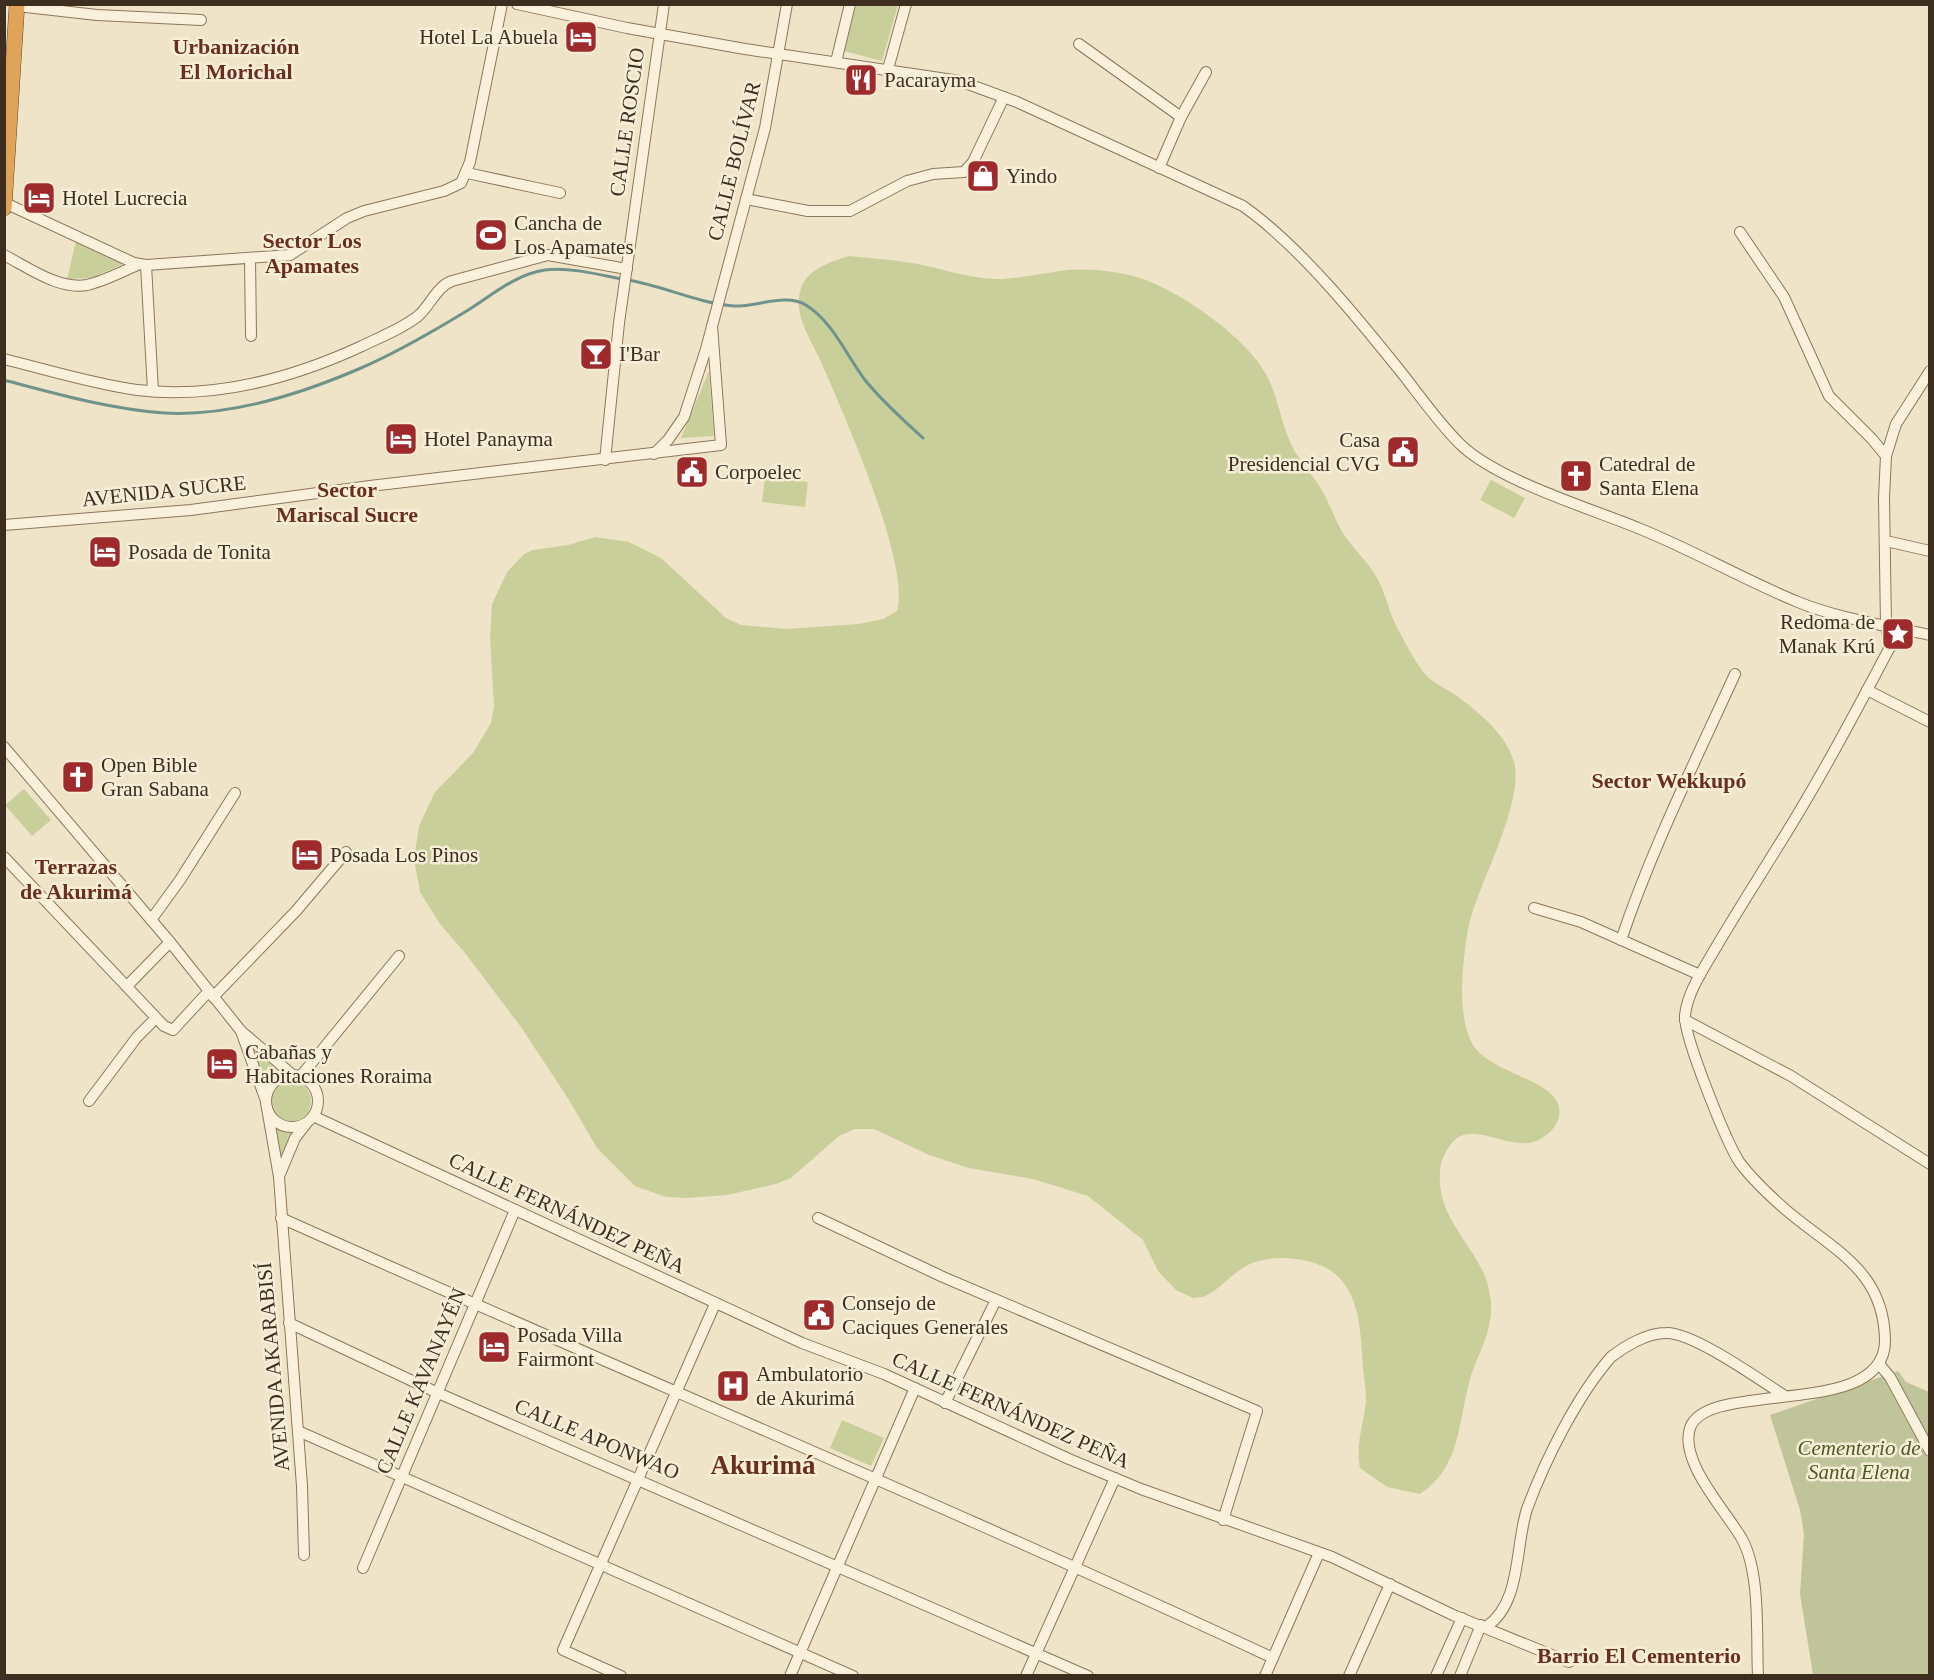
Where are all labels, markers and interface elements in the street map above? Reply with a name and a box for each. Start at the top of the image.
hotel icon: Hotel La Abuela [563,19,599,55]
place label: Hotel La Abuela [419,25,559,49]
district label: Urbanización El Morichal [172,34,300,84]
street label: CALLE ROSCIO [605,46,649,198]
restaurant icon: Pacarayma [843,62,879,98]
place label: Pacarayma [884,68,977,92]
street label: CALLE BOLÍVAR [703,79,765,243]
shop icon: Yindo [965,158,1001,194]
place label: Yindo [1006,164,1057,188]
hotel icon: Hotel Lucrecia [21,180,57,216]
place label: Hotel Lucrecia [62,186,188,210]
place label: Cancha de Los Apamates [514,211,634,259]
sports icon: Cancha de Los Apamates [473,217,509,253]
district label: Sector Los Apamates [262,228,362,278]
bar icon: I'Bar [578,336,614,372]
place label: I'Bar [619,342,660,366]
hotel icon: Hotel Panayma [383,421,419,457]
place label: Hotel Panayma [424,427,554,451]
place label: Casa Presidencial CVG [1228,428,1381,476]
public building icon: Casa Presidencial CVG [1385,434,1421,470]
place label: Catedral de Santa Elena [1599,452,1699,500]
public building icon: Corpoelec [674,454,710,490]
church icon: Catedral de Santa Elena [1558,458,1594,494]
place label: Corpoelec [715,460,801,484]
street label: AVENIDA SUCRE [81,470,247,512]
district label: Sector Mariscal Sucre [276,477,418,527]
hotel icon: Posada de Tonita [87,534,123,570]
place label: Posada de Tonita [128,540,271,564]
place label: Redoma de Manak Krú [1779,610,1875,658]
place icon: Redoma de Manak Krú [1880,616,1916,652]
place label: Open Bible Gran Sabana [101,753,210,801]
church icon: Open Bible Gran Sabana [60,759,96,795]
district label: Sector Wekkupó [1591,768,1747,793]
hotel icon: Posada Los Pinos [289,837,325,873]
place label: Posada Los Pinos [330,843,478,867]
district label: Terrazas de Akurimá [20,854,132,904]
place label: Cabañas y Habitaciones Roraima [245,1040,433,1088]
hotel icon: Cabañas y Habitaciones Roraima [204,1046,240,1082]
street label: CALLE FERNÁNDEZ PEÑA [445,1148,690,1279]
street label: AVENIDA AKARABISÍ [252,1261,294,1473]
street label: CALLE KAVANAYÉN [371,1284,471,1478]
place label: Consejo de Caciques Generales [842,1291,1008,1339]
public building icon: Consejo de Caciques Generales [801,1297,837,1333]
place label: Posada Villa Fairmont [517,1323,623,1371]
hotel icon: Posada Villa Fairmont [476,1329,512,1365]
street label: CALLE FERNÁNDEZ PEÑA [888,1347,1134,1474]
place label: Ambulatorio de Akurimá [756,1362,863,1410]
hospital icon: Ambulatorio de Akurimá [715,1368,751,1404]
street label: CALLE APONWAO [511,1393,683,1485]
park label: Cementerio de Santa Elena [1797,1436,1921,1484]
district label: Akurimá [710,1450,816,1480]
district label: Barrio El Cementerio [1537,1643,1741,1668]

